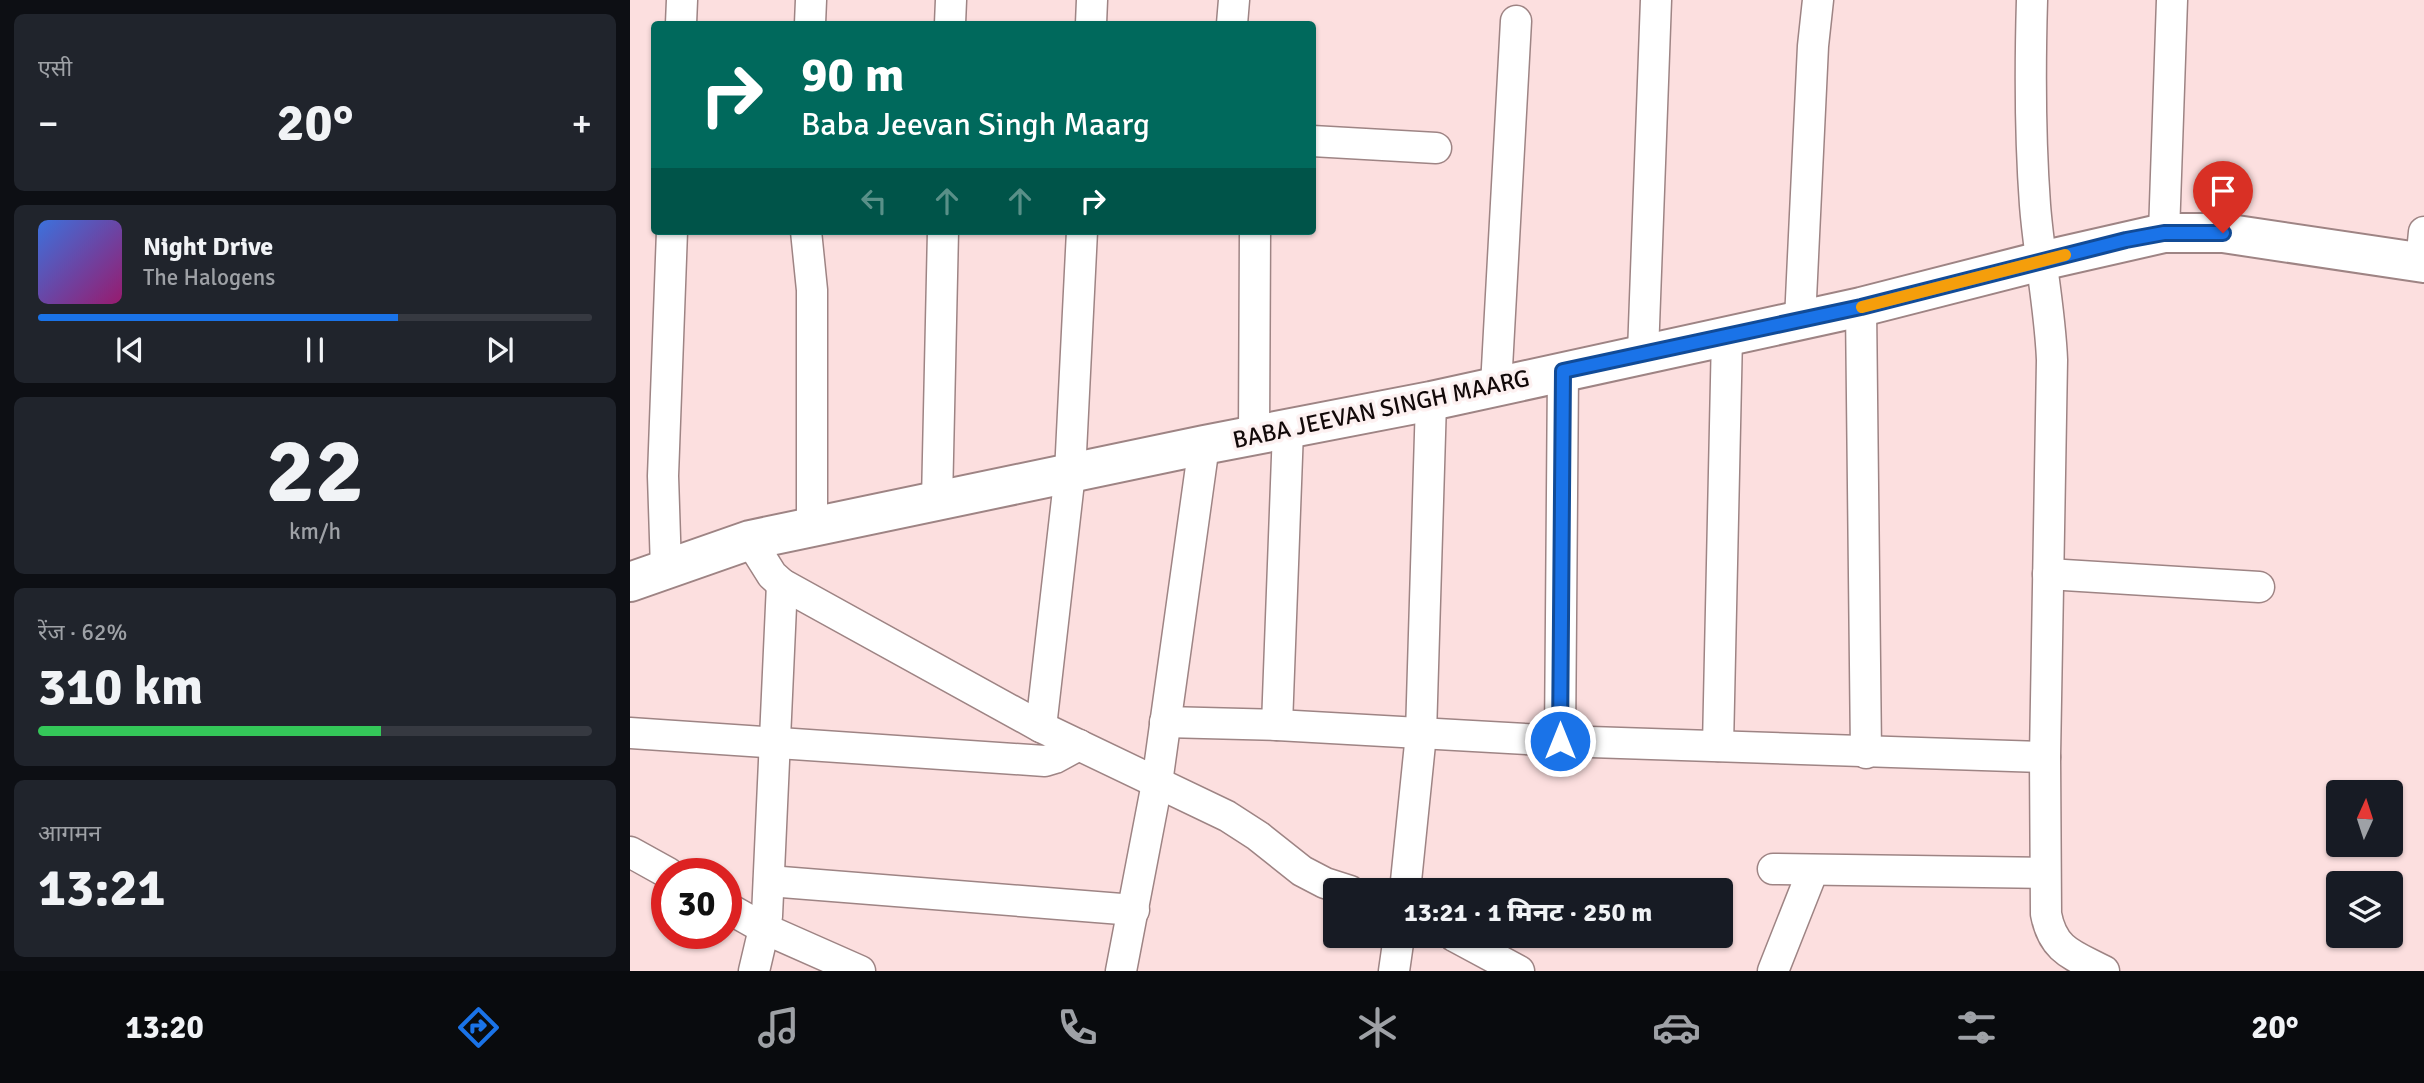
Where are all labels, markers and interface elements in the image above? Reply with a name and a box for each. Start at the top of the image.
text: 90 m [801,45,904,105]
icon: right [686,49,777,140]
text: एसी [38,54,72,83]
text: 20° [277,91,353,155]
text: − [38,100,59,147]
text: + [571,100,592,147]
text: Baba Jeevan Singh Maarg [801,105,1150,144]
pin [2193,161,2253,233]
icon: arrive [2204,172,2242,210]
icon: left [855,182,893,220]
icon: ahead [928,182,966,220]
icon: ahead [1001,182,1039,220]
icon: right [1074,182,1112,220]
text: Night Drive [143,231,273,263]
text: The Halogens [143,263,275,292]
icon: previous [111,331,149,369]
icon: pause [296,331,334,369]
icon: next [481,331,519,369]
street label: BABA JEEVAN SINGH MAARG [1230,363,1532,455]
text: 22 [266,415,364,528]
text: km/h [289,517,341,546]
text: रेंज · 62% [38,618,127,647]
text: 310 km [38,655,203,719]
position arrow [1523,704,1597,778]
north arrow [2326,780,2403,858]
map controls [2326,780,2403,948]
text: आगमन [38,819,101,848]
text: 13:21 [38,856,166,920]
speed limit sign: 30 [651,858,742,949]
button: layers [2326,871,2403,948]
text: 13:21 · 1 मिनट · 250 m [1404,897,1652,929]
icon: directions [454,1003,503,1052]
icon: music [754,1003,803,1052]
icon: phone [1053,1003,1102,1052]
icon: climate [1353,1003,1402,1052]
icon: car [1652,1003,1701,1052]
icon: filters [1952,1003,2001,1052]
text: 13:20 [125,1008,204,1047]
text: 20° [2251,1008,2299,1047]

